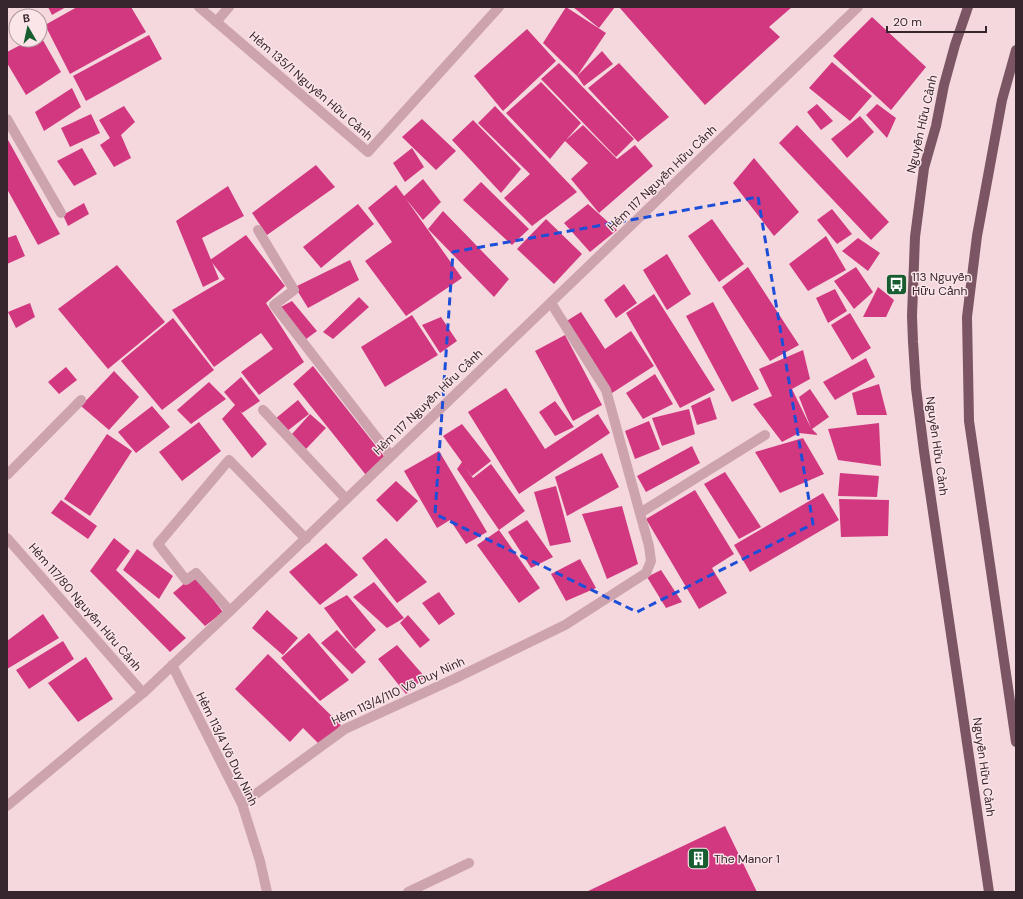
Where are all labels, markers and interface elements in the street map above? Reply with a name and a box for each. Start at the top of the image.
north arrow [8,8,48,48]
scale bar [887,8,986,34]
text: B [22,11,31,26]
text: 20 m [893,14,922,30]
street label: Hẻm 135/1 Nguyễn Hữu Cảnh [246,28,376,144]
street label: Nguyễn Hữu Cảnh [903,73,941,175]
street label: Hẻm 117 Nguyễn Hữu Cảnh [604,121,720,234]
place label: 113 Nguyễn Hữu Cảnh [912,269,972,299]
bus stop icon: 113 Nguyễn Hữu Cảnh [883,271,909,297]
street label: Hẻm 117 Nguyễn Hữu Cảnh [370,345,486,458]
street label: Nguyễn Hữu Cảnh [922,395,952,497]
street label: Hẻm 117/80 Nguyễn Hữu Cảnh [25,540,145,674]
street label: Hẻm 113/4/110 Võ Duy Ninh [329,653,467,729]
street label: Hẻm 113/4 Võ Duy Ninh [192,689,262,809]
street label: Nguyễn Hữu Cảnh [969,716,999,818]
building icon: The Manor 1 [685,846,711,872]
place label: The Manor 1 [714,851,780,867]

